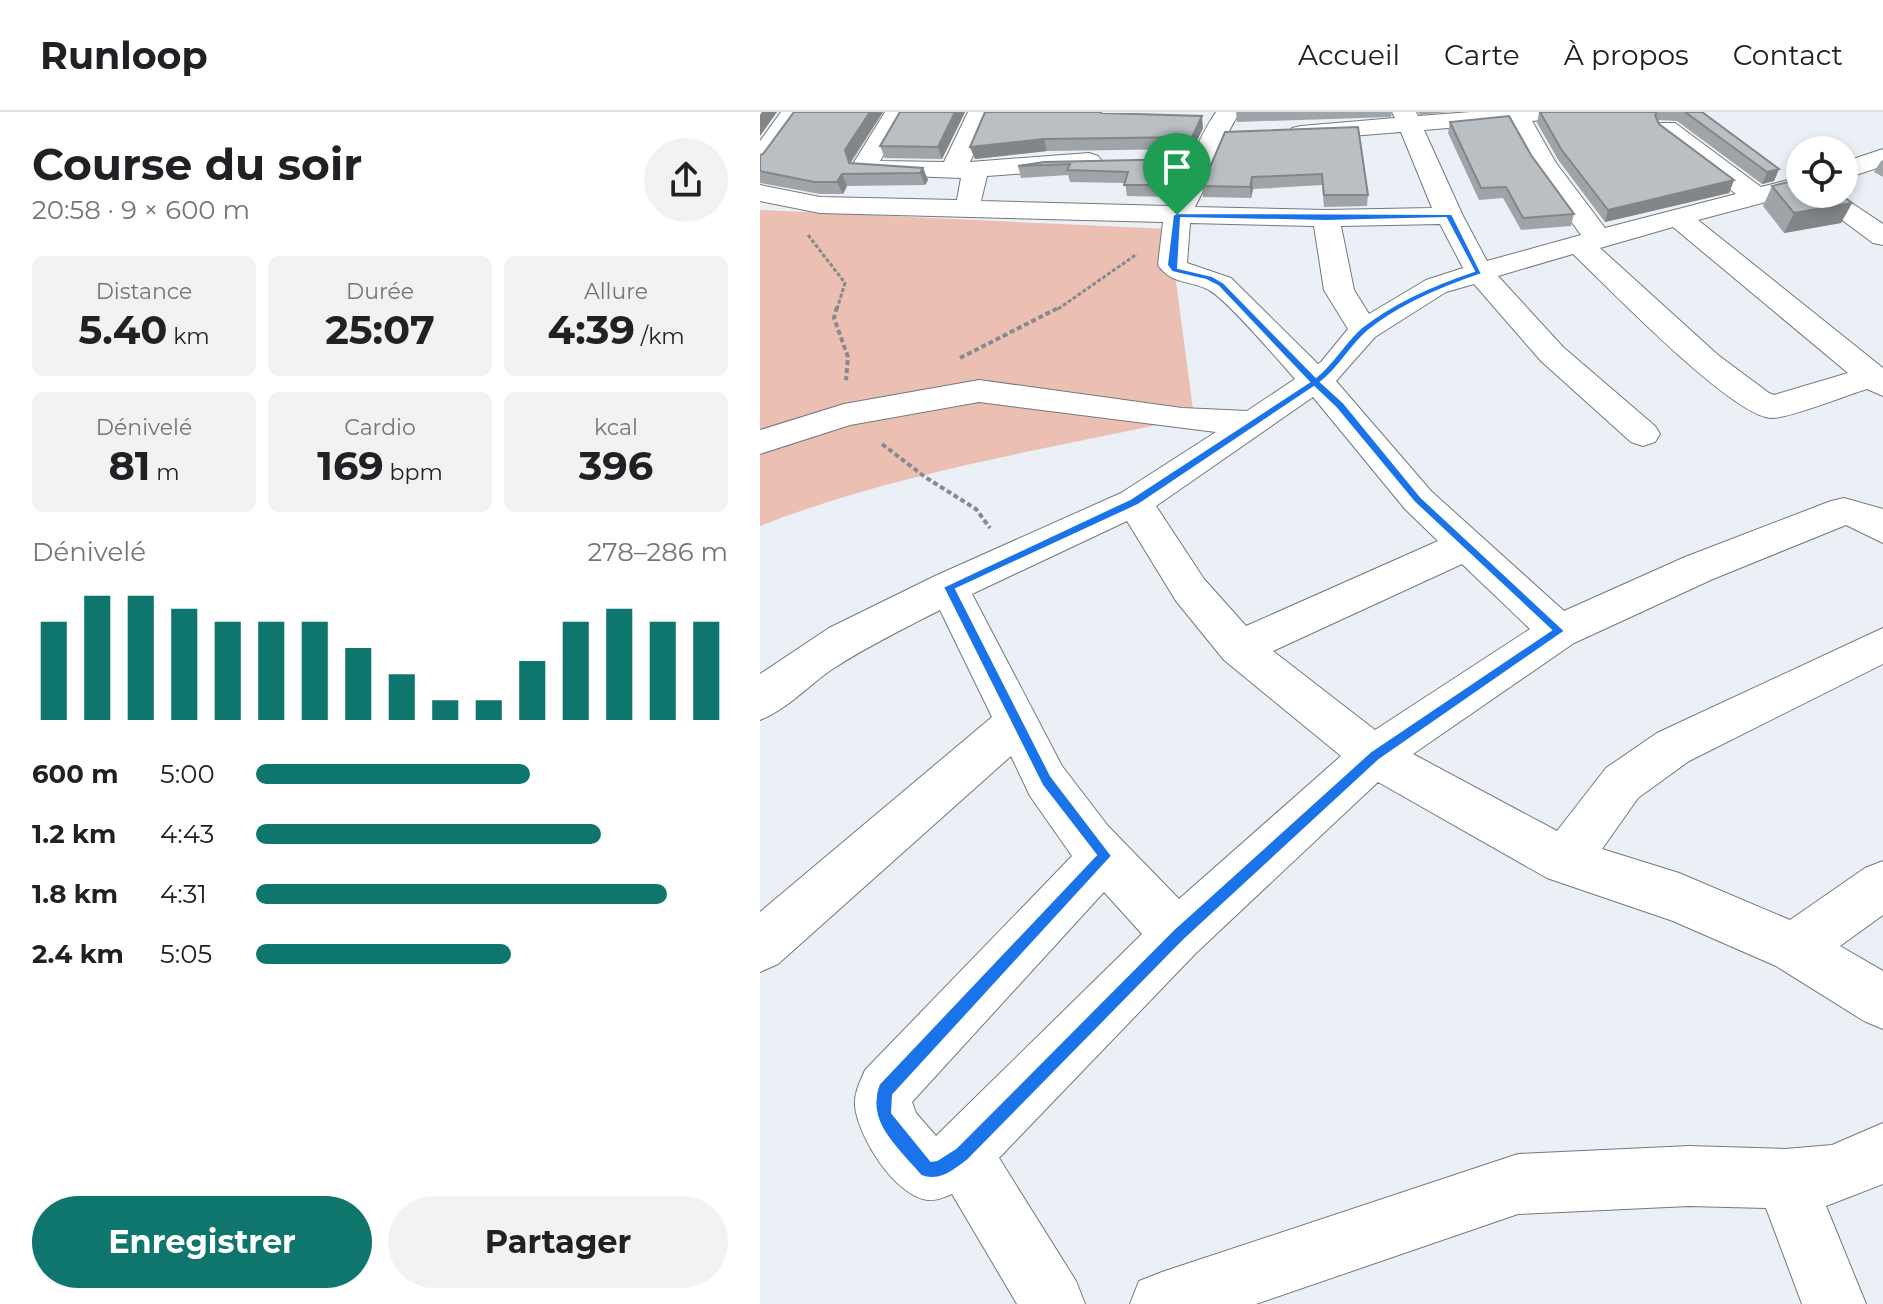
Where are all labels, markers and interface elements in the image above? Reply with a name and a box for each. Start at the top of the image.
text: Runloop [40,32,208,79]
text: Accueil [1298,38,1400,72]
text: Carte [1444,38,1520,72]
text: À propos [1564,38,1689,72]
text: Contact [1733,38,1843,72]
pin [1143,133,1211,215]
map controls [1786,136,1858,208]
button: locate [1786,136,1858,208]
text: Course du soir [32,137,362,191]
button: share [644,138,728,222]
icon: arrive [1155,145,1199,189]
text: 20:58 · 9 × 600 m [32,194,250,226]
text: Distance [96,278,192,305]
text: Durée [346,278,414,305]
text: Allure [584,278,648,305]
text: 5.40 [78,305,167,354]
text: 25:07 [325,305,435,354]
text: 4:39 [547,305,635,354]
text: km [167,323,210,350]
text: /km [635,323,685,350]
text: Dénivelé [96,414,192,441]
text: Cardio [344,414,416,441]
text: kcal [594,414,638,441]
text: 81 [108,441,150,490]
text: 169 [317,441,384,490]
text: 396 [579,441,653,490]
text: m [150,459,180,486]
text: bpm [384,459,443,486]
text: Dénivelé [32,536,146,568]
text: 278–286 m [588,536,728,568]
text: 600 m [32,758,119,790]
text: 5:00 [160,758,215,790]
text: 1.2 km [32,818,116,850]
text: 4:43 [160,818,214,850]
text: 1.8 km [32,878,118,910]
text: 4:31 [160,878,207,910]
text: 2.4 km [32,938,124,970]
text: 5:05 [160,938,212,970]
button: Enregistrer [32,1196,372,1288]
button: Partager [388,1196,728,1288]

